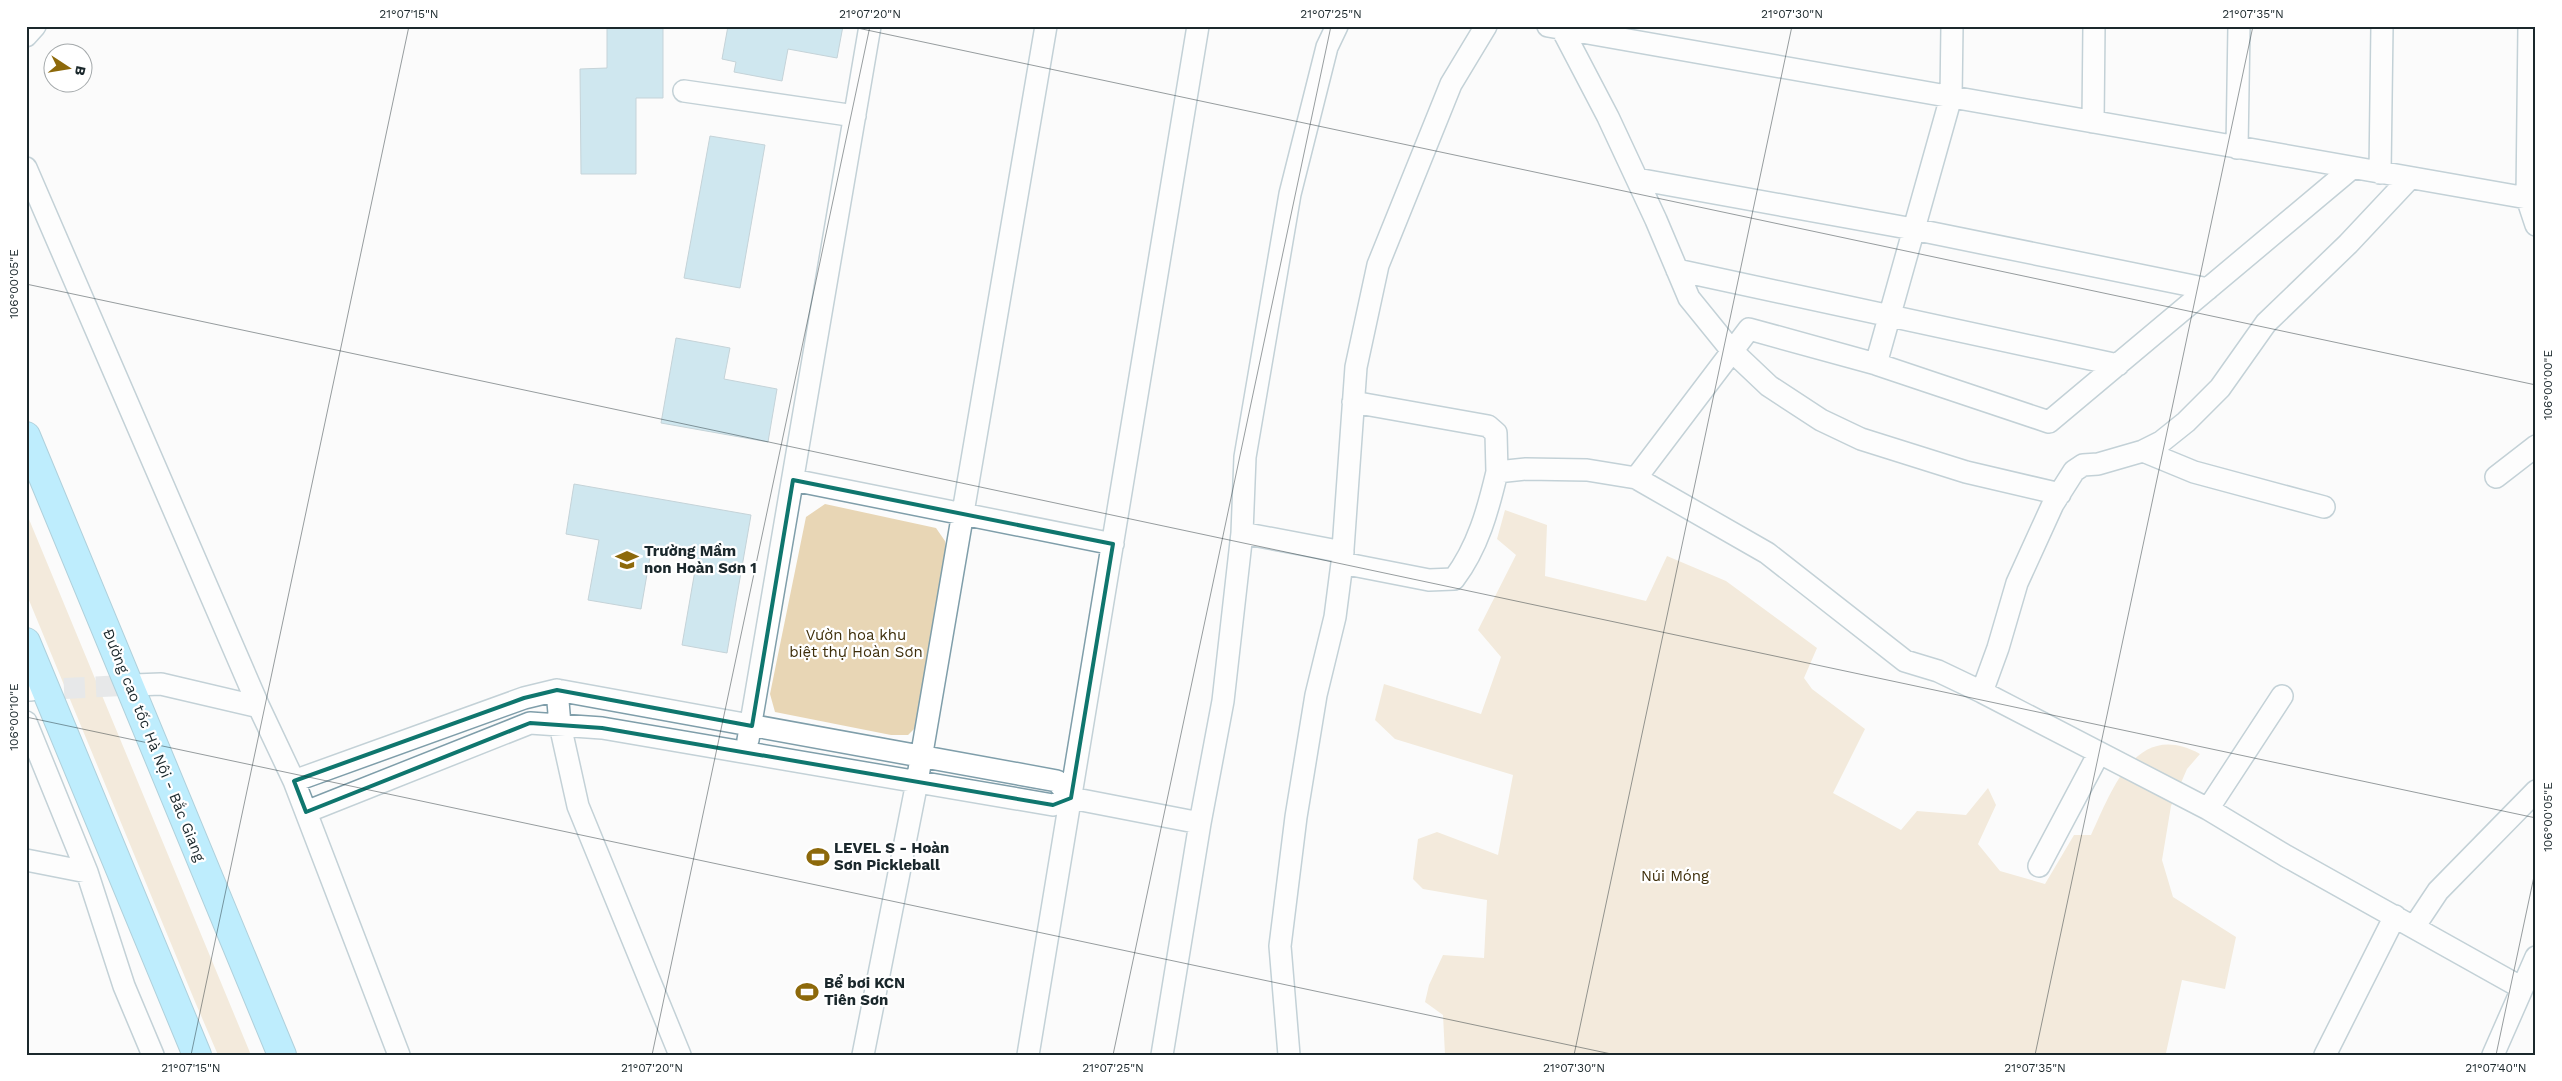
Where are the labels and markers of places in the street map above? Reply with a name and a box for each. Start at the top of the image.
place label: Trường Mầm non Hoàn Sơn 1 [644,542,757,577]
school or university icon: Trường Mầm non Hoàn Sơn 1 [614,547,640,573]
place label: LEVEL S - Hoàn Sơn Pickleball [834,839,949,874]
sports icon: LEVEL S - Hoàn Sơn Pickleball [805,844,831,870]
place label: Bể bơi KCN Tiên Sơn [824,973,905,1009]
sports icon: Bể bơi KCN Tiên Sơn [794,979,820,1005]

